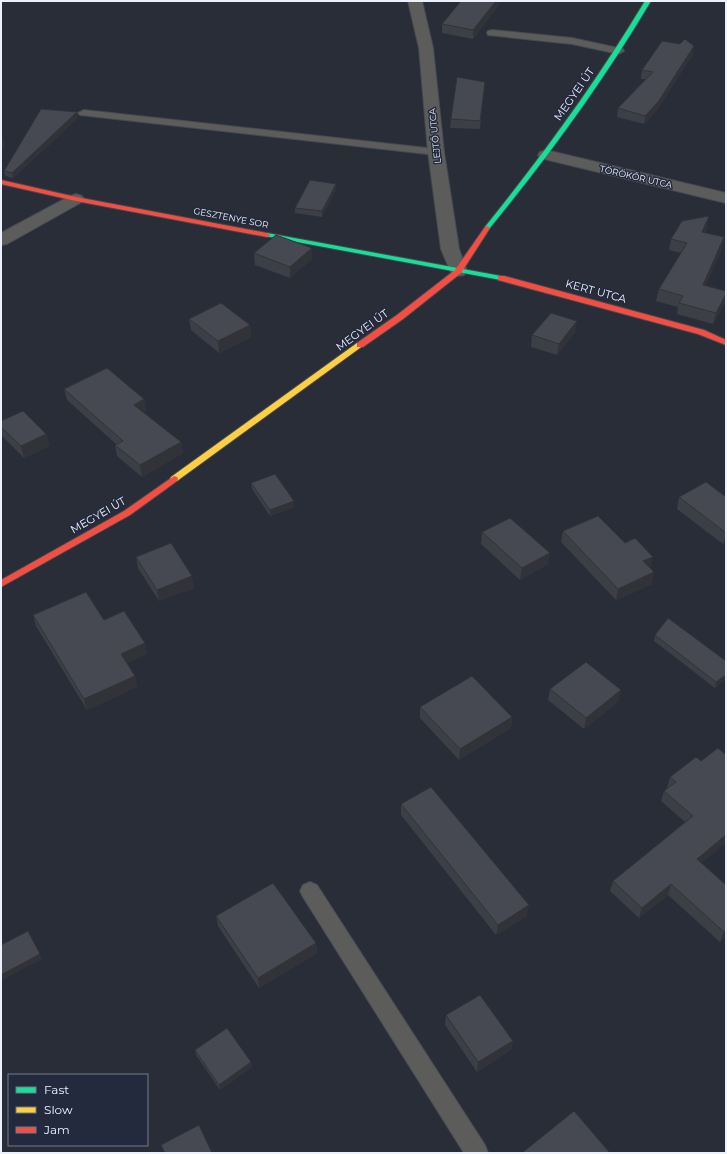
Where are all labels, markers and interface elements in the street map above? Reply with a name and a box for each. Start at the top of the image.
street label: MEGYEI ÚT [551,64,598,123]
street label: LEJTŐ UTCA [426,107,443,164]
street label: TÖRÖKŐR UTCA [599,163,674,190]
street label: GESZTENYE SOR [193,205,270,230]
street label: KERT UTCA [564,276,628,306]
street label: MEGYEI ÚT [333,306,392,354]
street label: MEGYEI ÚT [68,493,129,536]
legend [8,1074,148,1146]
text: Fast [44,1082,69,1097]
text: Slow [44,1102,73,1117]
text: Jam [43,1122,70,1137]

